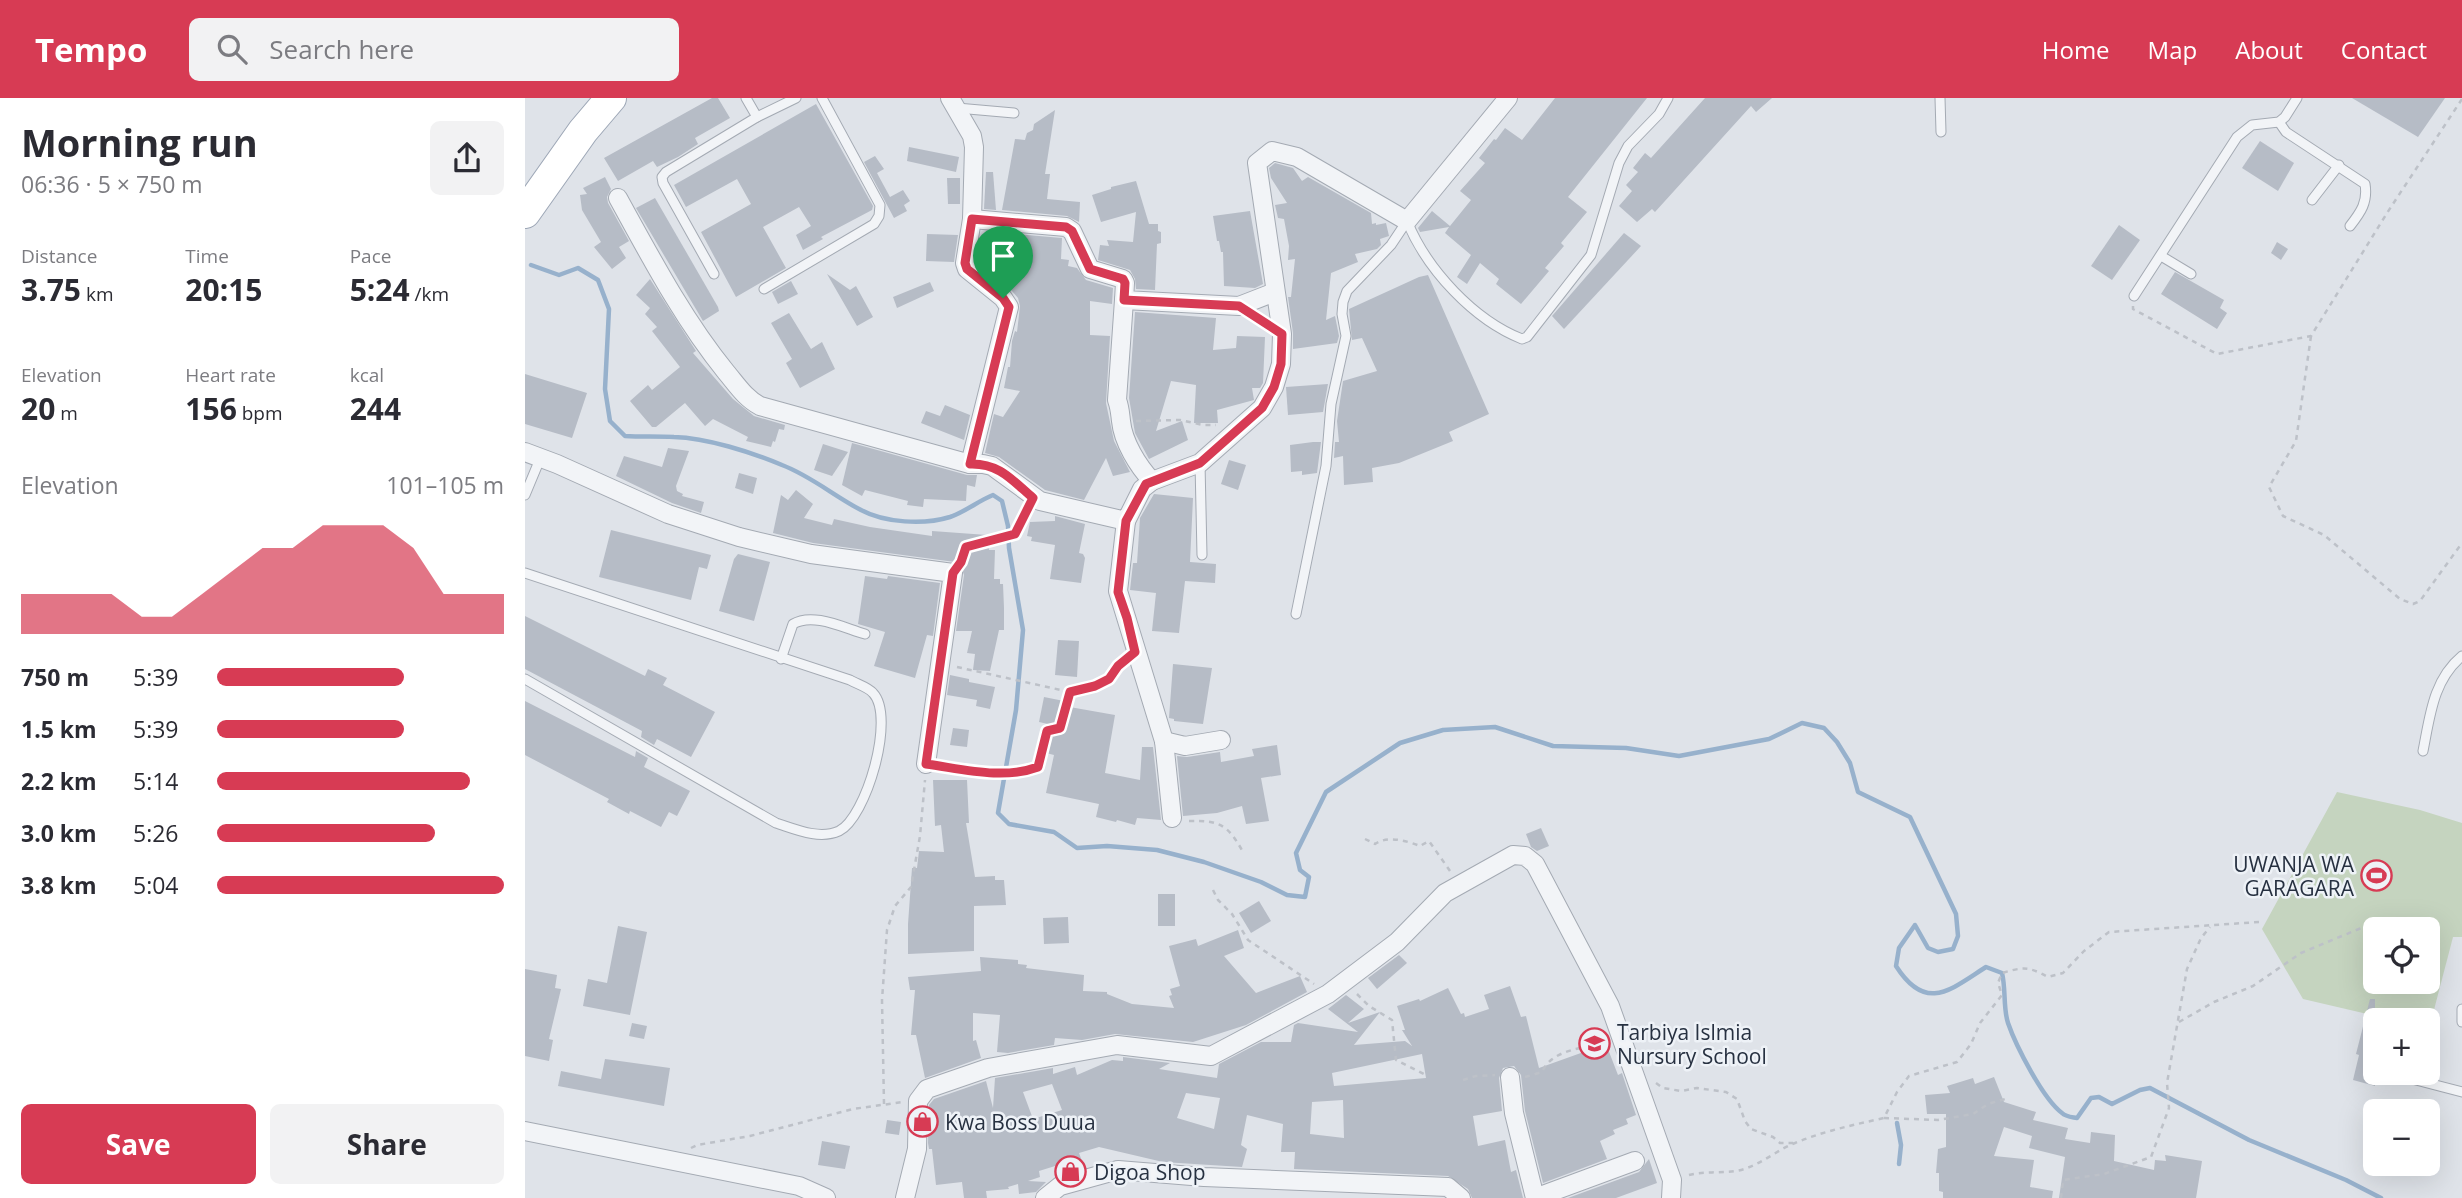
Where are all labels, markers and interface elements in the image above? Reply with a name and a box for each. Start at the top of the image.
search box [189,18,679,81]
text: Tempo [35,27,147,72]
icon: search [213,30,251,68]
text: Search here [269,31,414,67]
text: Home [2042,33,2110,66]
text: Map [2148,33,2197,66]
text: About [2235,33,2303,66]
text: Contact [2341,33,2427,66]
text: Morning run [21,116,258,168]
button: share [430,121,504,195]
text: 06:36 · 5 × 750 m [21,168,203,200]
pin [973,226,1033,298]
icon: arrive [984,237,1022,275]
text: Distance [21,243,97,269]
text: Time [185,243,229,269]
text: Pace [350,243,391,269]
text: 3.75 [21,269,81,310]
text: 20:15 [185,269,263,310]
text: 5:24 [350,269,410,310]
text: km [81,281,114,307]
text: /km [410,281,449,307]
text: Elevation [21,362,102,388]
text: Heart rate [185,362,276,388]
text: kcal [350,362,384,388]
text: 20 [21,388,55,429]
text: 156 [185,388,237,429]
text: 244 [350,388,401,429]
text: m [55,400,78,426]
text: bpm [237,400,283,426]
text: Elevation [21,469,119,501]
text: 101–105 m [386,469,504,501]
text: 750 m [21,661,89,693]
text: 5:39 [133,661,179,693]
text: 1.5 km [21,713,97,745]
text: 5:39 [133,713,179,745]
text: 2.2 km [21,765,97,797]
text: 5:14 [133,765,179,797]
text: 3.0 km [21,817,97,849]
text: 5:26 [133,817,179,849]
place label: UWANJA WA GARAGARA [2233,850,2355,902]
sports icon: UWANJA WA GARAGARA [2360,859,2394,893]
text: 3.8 km [21,869,97,901]
text: 5:04 [133,869,179,901]
map controls [2363,917,2440,1176]
button: locate [2363,917,2440,994]
button: + [2363,1008,2440,1085]
place label: Tarbiya Islmia Nursury School [1617,1018,1767,1070]
school or university icon: Tarbiya Islmia Nursury School [1577,1027,1611,1061]
button: − [2363,1099,2440,1176]
button: Save [21,1104,256,1184]
button: Share [270,1104,504,1184]
shop icon: Kwa Boss Duua [905,1105,939,1139]
place label: Kwa Boss Duua [945,1108,1096,1136]
shop icon: Digoa Shop [1054,1155,1088,1189]
place label: Digoa Shop [1094,1158,1206,1186]

